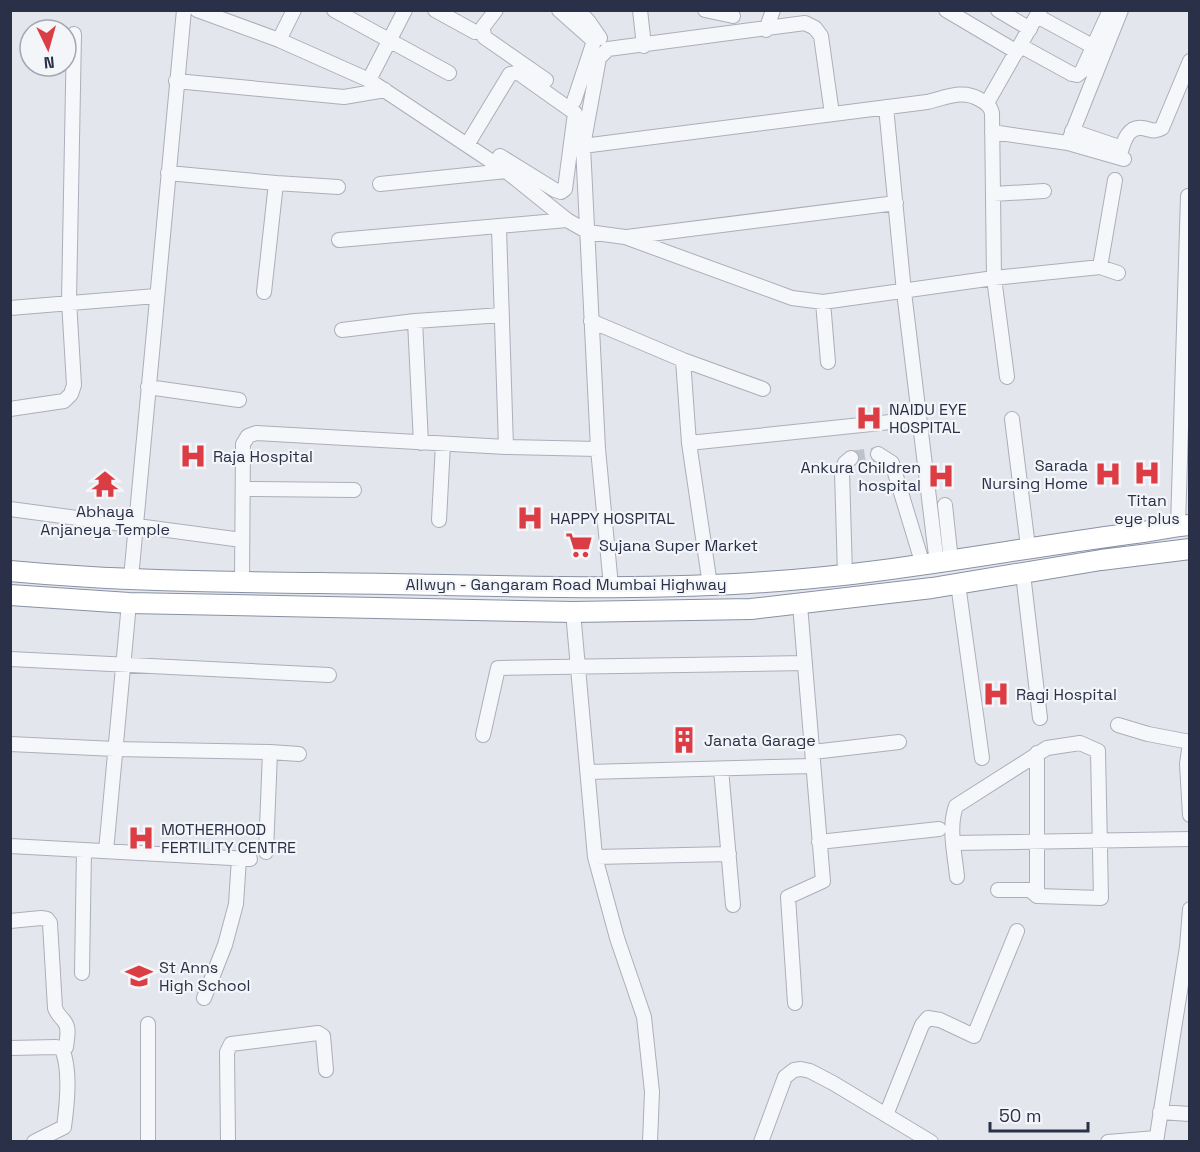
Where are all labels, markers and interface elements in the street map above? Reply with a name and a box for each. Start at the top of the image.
north arrow [18,18,78,78]
text: N [43,52,56,73]
place label: NAIDU EYE HOSPITAL [889,399,967,438]
hospital icon: NAIDU EYE HOSPITAL [854,403,884,433]
hospital icon: Raja Hospital [178,441,208,471]
place label: Raja Hospital [213,446,313,467]
place label: Sarada Nursing Home [982,455,1088,494]
place label: Ankura Children hospital [800,457,921,496]
hospital icon: Titan eye plus [1132,458,1162,488]
hospital icon: Sarada Nursing Home [1093,459,1123,489]
hospital icon: Ankura Children hospital [926,461,956,491]
temple icon: Abhaya Anjaneya Temple [90,469,120,499]
place label: Titan eye plus [1114,490,1180,529]
place label: Abhaya Anjaneya Temple [40,501,170,540]
hospital icon: HAPPY HOSPITAL [515,503,545,533]
place label: HAPPY HOSPITAL [550,508,675,529]
supermarket icon: Sujana Super Market [564,530,594,560]
place label: Sujana Super Market [599,535,758,556]
street label: Allwyn - Gangaram Road Mumbai Highway [406,574,727,595]
hospital icon: Ragi Hospital [981,679,1011,709]
place label: Ragi Hospital [1016,684,1117,705]
building icon: Janata Garage [669,725,699,755]
place label: Janata Garage [704,730,816,751]
place label: MOTHERHOOD FERTILITY CENTRE [161,819,296,858]
hospital icon: MOTHERHOOD FERTILITY CENTRE [126,823,156,853]
place label: St Anns High School [159,957,250,996]
school or university icon: St Anns High School [124,961,154,991]
scale bar [990,1095,1088,1133]
text: 50 m [999,1104,1041,1127]

